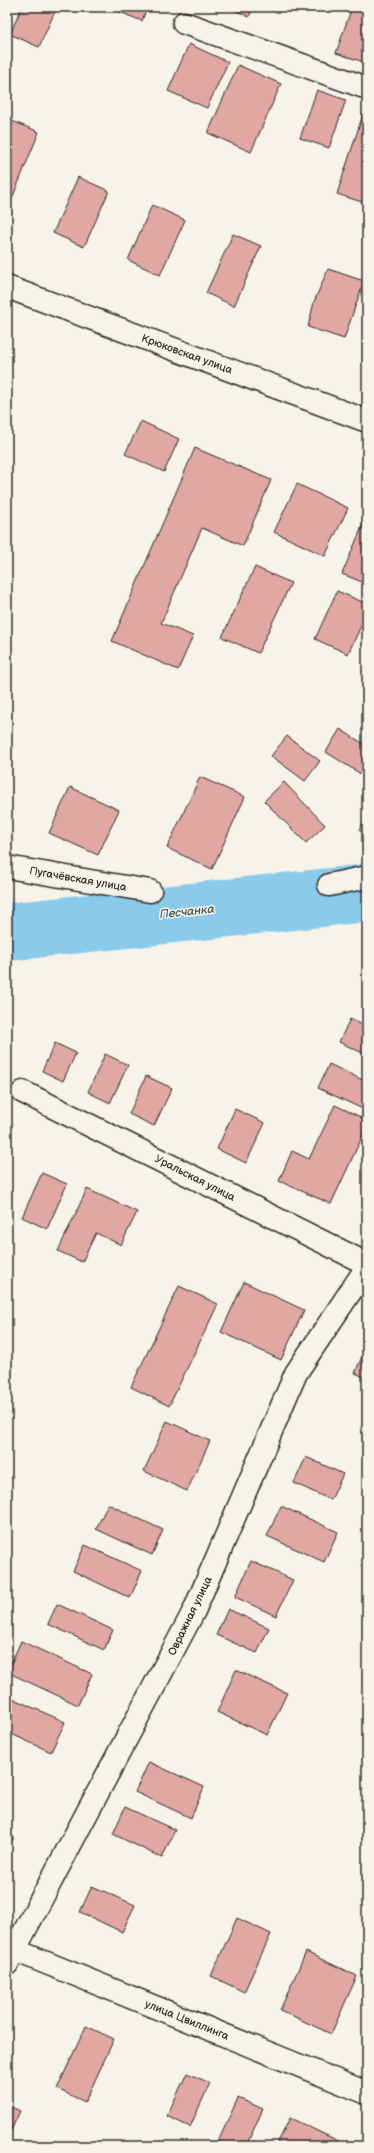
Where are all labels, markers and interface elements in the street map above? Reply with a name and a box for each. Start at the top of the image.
street label: Крюковская улица [140,332,235,377]
street label: Пугачёвская улица [28,864,128,894]
water label: Песчанка [159,902,215,922]
street label: Уральская улица [153,1152,238,1204]
street label: Овражная улица [165,1574,215,1658]
street label: улица Цвиллинга [143,1997,231,2043]

